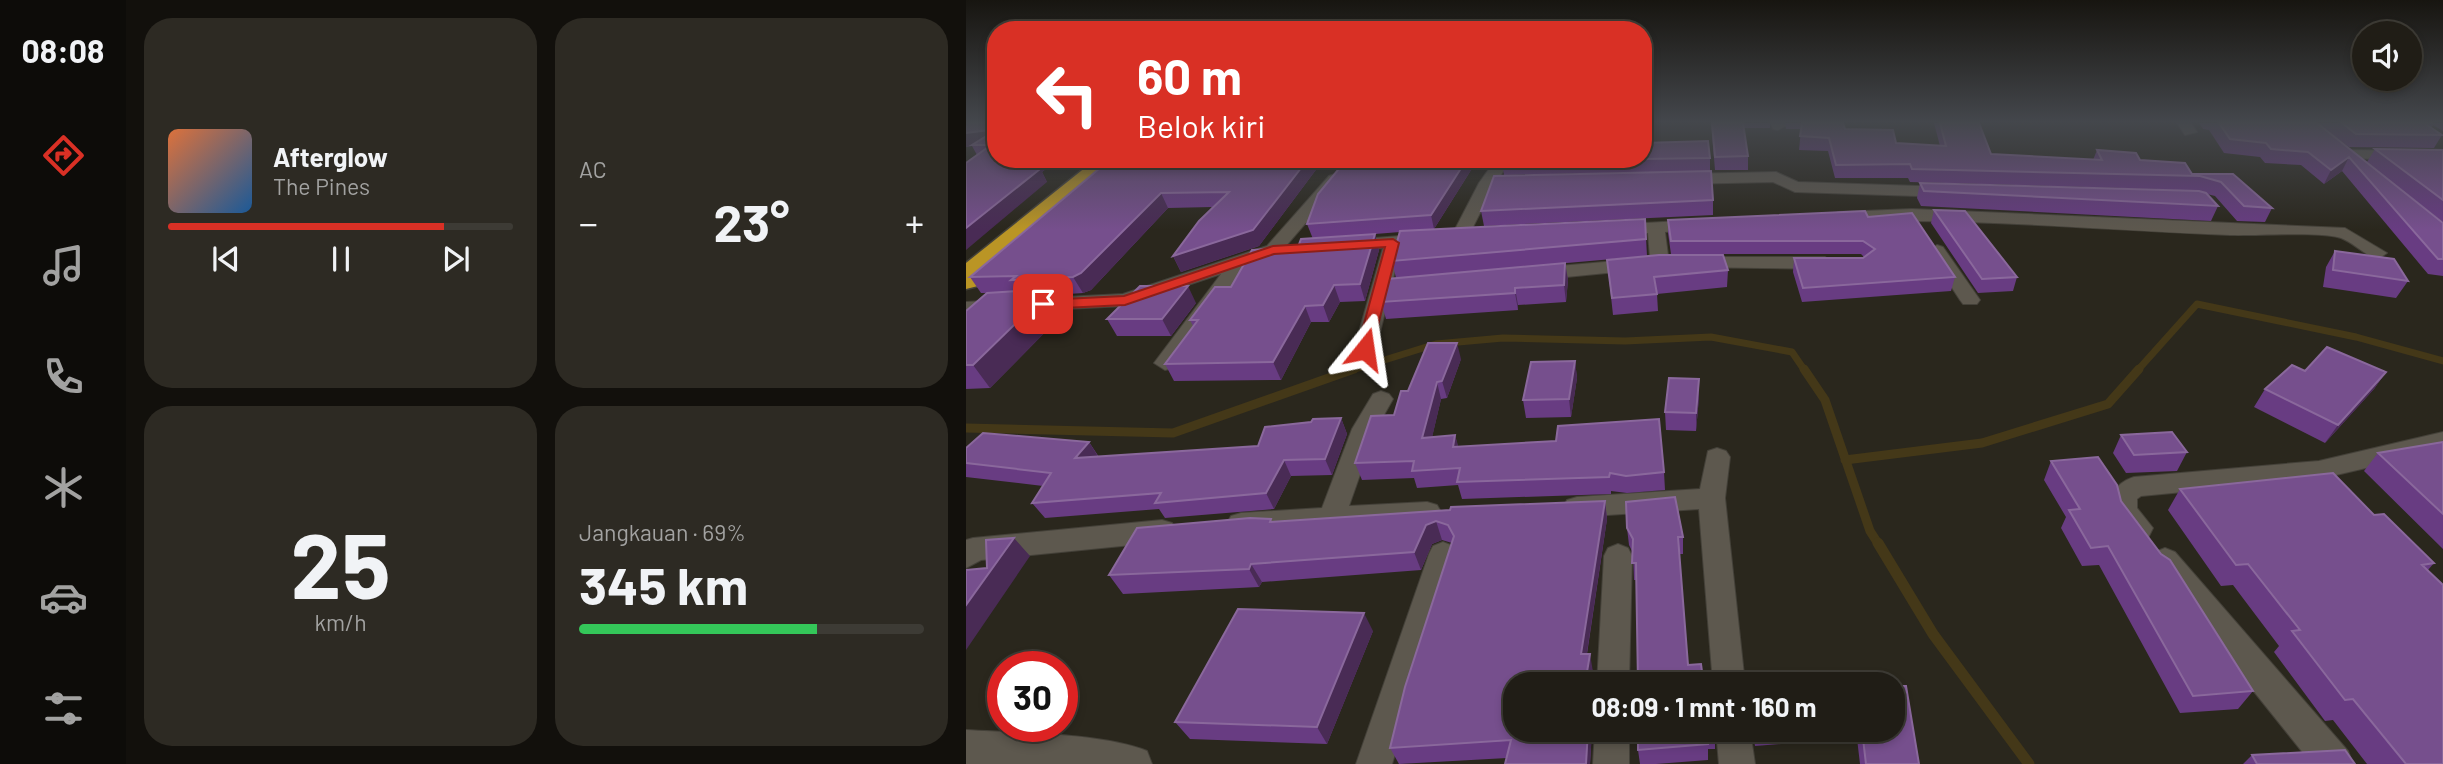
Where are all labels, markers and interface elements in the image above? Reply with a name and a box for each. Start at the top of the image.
map controls [2352,21,2422,91]
button: sound [2352,21,2422,91]
text: 08:08 [22,31,104,69]
text: 60 m [1137,46,1242,105]
icon: left [1022,49,1113,140]
text: Belok kiri [1137,106,1265,144]
icon: directions [39,131,88,180]
text: Afterglow [273,141,388,172]
text: AC [579,155,607,183]
text: The Pines [273,172,370,200]
text: 23° [713,190,790,252]
text: − [579,199,598,245]
text: + [905,199,924,245]
icon: previous [207,240,245,278]
icon: pause [322,240,360,278]
icon: next [437,240,475,278]
icon: music [39,241,88,290]
pin [1013,274,1073,334]
icon: arrive [1024,285,1062,323]
position arrow [1328,312,1402,386]
icon: phone [39,352,88,401]
icon: climate [39,463,88,512]
text: 25 [290,508,391,617]
text: Jangkauan · 69% [579,518,746,546]
text: 345 km [579,553,748,615]
icon: car [39,573,88,622]
text: km/h [314,608,367,636]
speed limit sign: 30 [987,651,1078,742]
icon: filters [39,684,88,733]
text: 08:09 · 1 mnt · 160 m [1591,691,1817,722]

